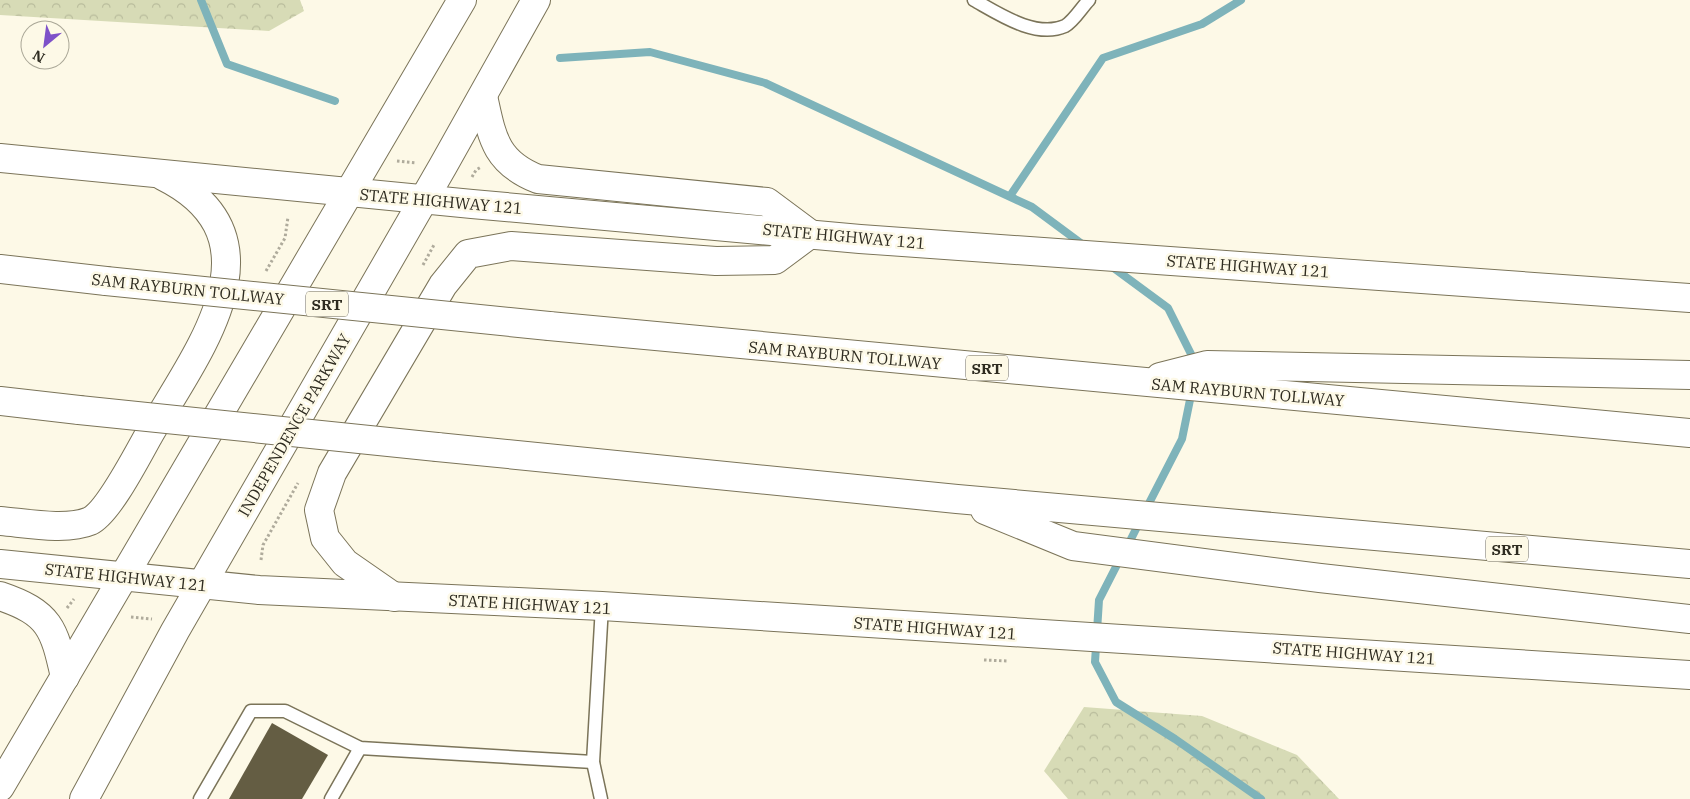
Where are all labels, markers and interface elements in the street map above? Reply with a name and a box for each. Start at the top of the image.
north arrow [20,20,70,70]
text: N [29,46,48,67]
street label: STATE HIGHWAY 121 [359,184,523,218]
street label: STATE HIGHWAY 121 [762,219,926,253]
street label: STATE HIGHWAY 121 [1166,250,1330,282]
street label: SAM RAYBURN TOLLWAY [91,269,285,309]
road number: SRT [306,292,348,316]
street label: INDEPENDENCE PARKWAY [233,330,355,520]
street label: SAM RAYBURN TOLLWAY [748,337,942,373]
road number: SRT [966,356,1008,380]
street label: SAM RAYBURN TOLLWAY [1151,374,1345,410]
road number: SRT [1486,536,1528,562]
street label: STATE HIGHWAY 121 [44,559,208,595]
street label: STATE HIGHWAY 121 [448,590,612,618]
street label: STATE HIGHWAY 121 [853,612,1017,644]
street label: STATE HIGHWAY 121 [1272,637,1436,669]

